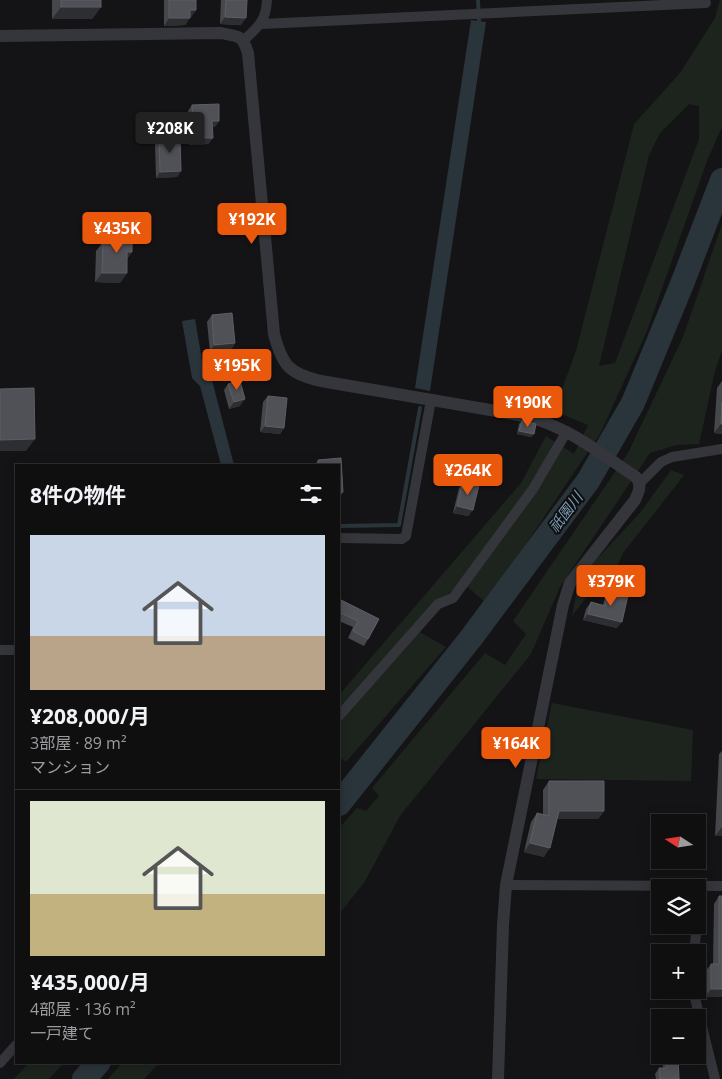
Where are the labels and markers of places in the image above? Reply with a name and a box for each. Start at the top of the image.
pin: ¥208K [135,112,205,154]
pin: ¥192K [217,202,287,245]
pin: ¥435K [82,212,152,254]
pin: ¥195K [202,348,272,391]
pin: ¥190K [493,386,563,428]
pin: ¥264K [433,454,503,496]
pin: ¥379K [576,564,646,607]
pin: ¥164K [481,726,551,769]

